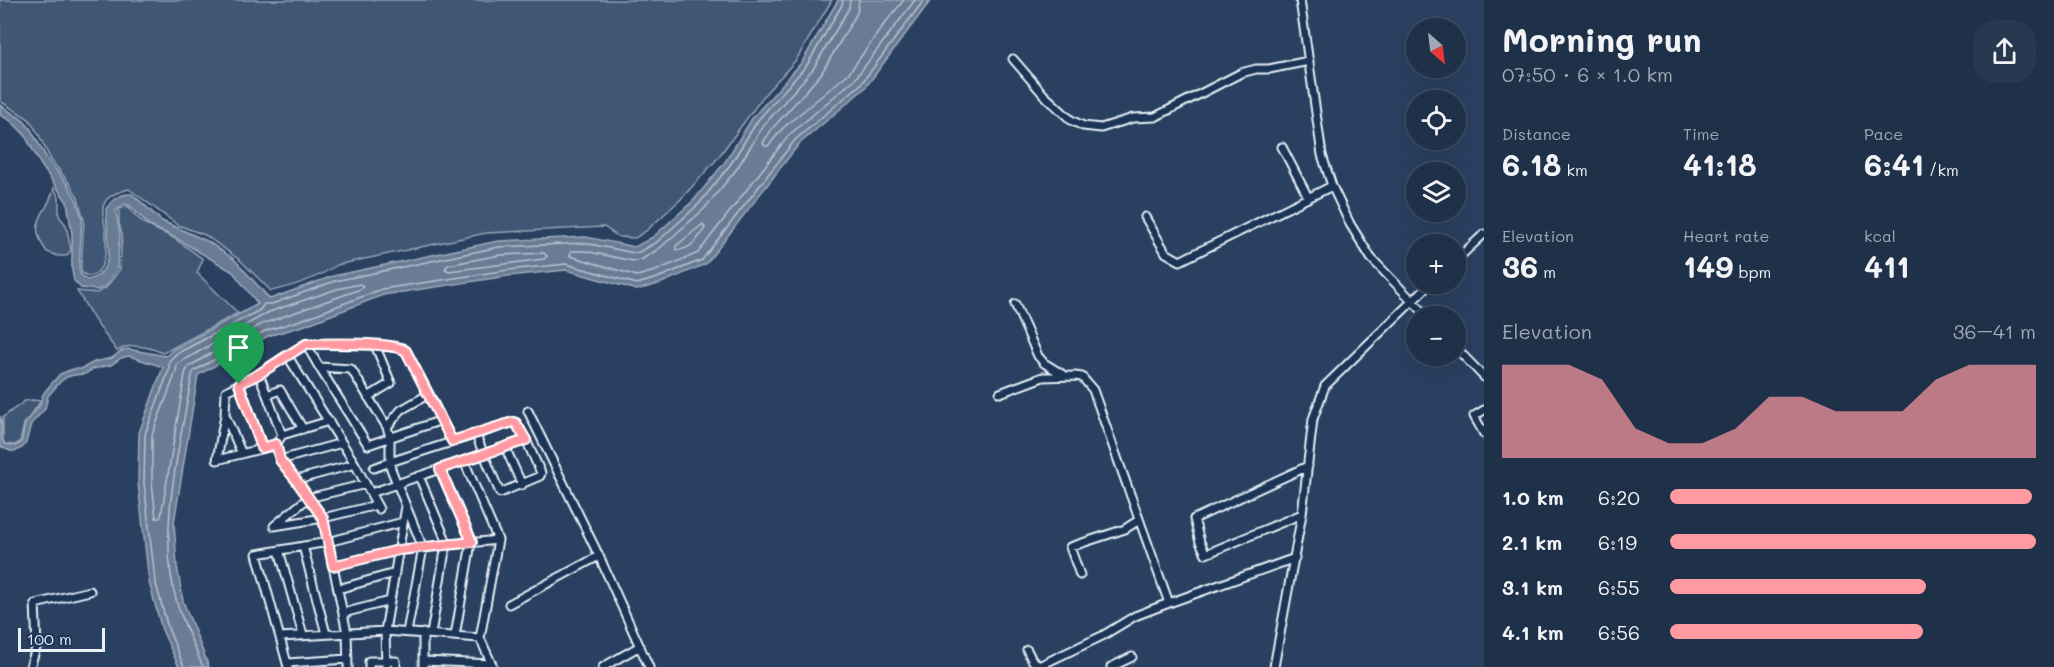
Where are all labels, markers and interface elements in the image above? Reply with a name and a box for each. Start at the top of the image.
text: Morning run [1502,17,1702,60]
north arrow [1406,18,1466,78]
map controls [1406,18,1466,366]
button: share [1973,20,2036,83]
text: 07:50 · 6 × 1.0 km [1502,61,1673,87]
button: locate [1406,90,1466,150]
text: Distance [1502,123,1571,144]
text: Time [1683,123,1719,144]
text: Pace [1864,123,1903,144]
text: 6.18 [1502,144,1561,184]
text: 41:18 [1683,144,1757,184]
text: 6:41 [1864,144,1924,184]
text: km [1561,159,1588,180]
text: /km [1924,159,1959,180]
button: layers [1406,162,1466,222]
text: Elevation [1502,225,1574,246]
text: Heart rate [1683,225,1769,246]
text: kcal [1864,225,1896,246]
button: + [1406,234,1466,294]
text: 36 [1502,246,1538,286]
text: 149 [1683,246,1733,286]
text: 411 [1864,246,1910,286]
text: m [1538,261,1556,282]
text: bpm [1733,261,1771,282]
button: − [1406,306,1466,366]
text: Elevation [1502,318,1592,344]
text: 36–41 m [1953,318,2036,344]
pin [213,322,264,384]
icon: arrive [222,331,255,364]
text: 1.0 km [1502,484,1564,510]
text: 6:20 [1598,484,1640,510]
text: 2.1 km [1502,529,1562,555]
text: 6:19 [1598,529,1637,555]
text: 3.1 km [1502,574,1563,600]
text: 6:55 [1598,574,1640,600]
text: 4.1 km [1502,619,1564,645]
text: 6:56 [1598,619,1640,645]
scale bar [18,625,105,652]
text: 100 m [27,628,72,649]

